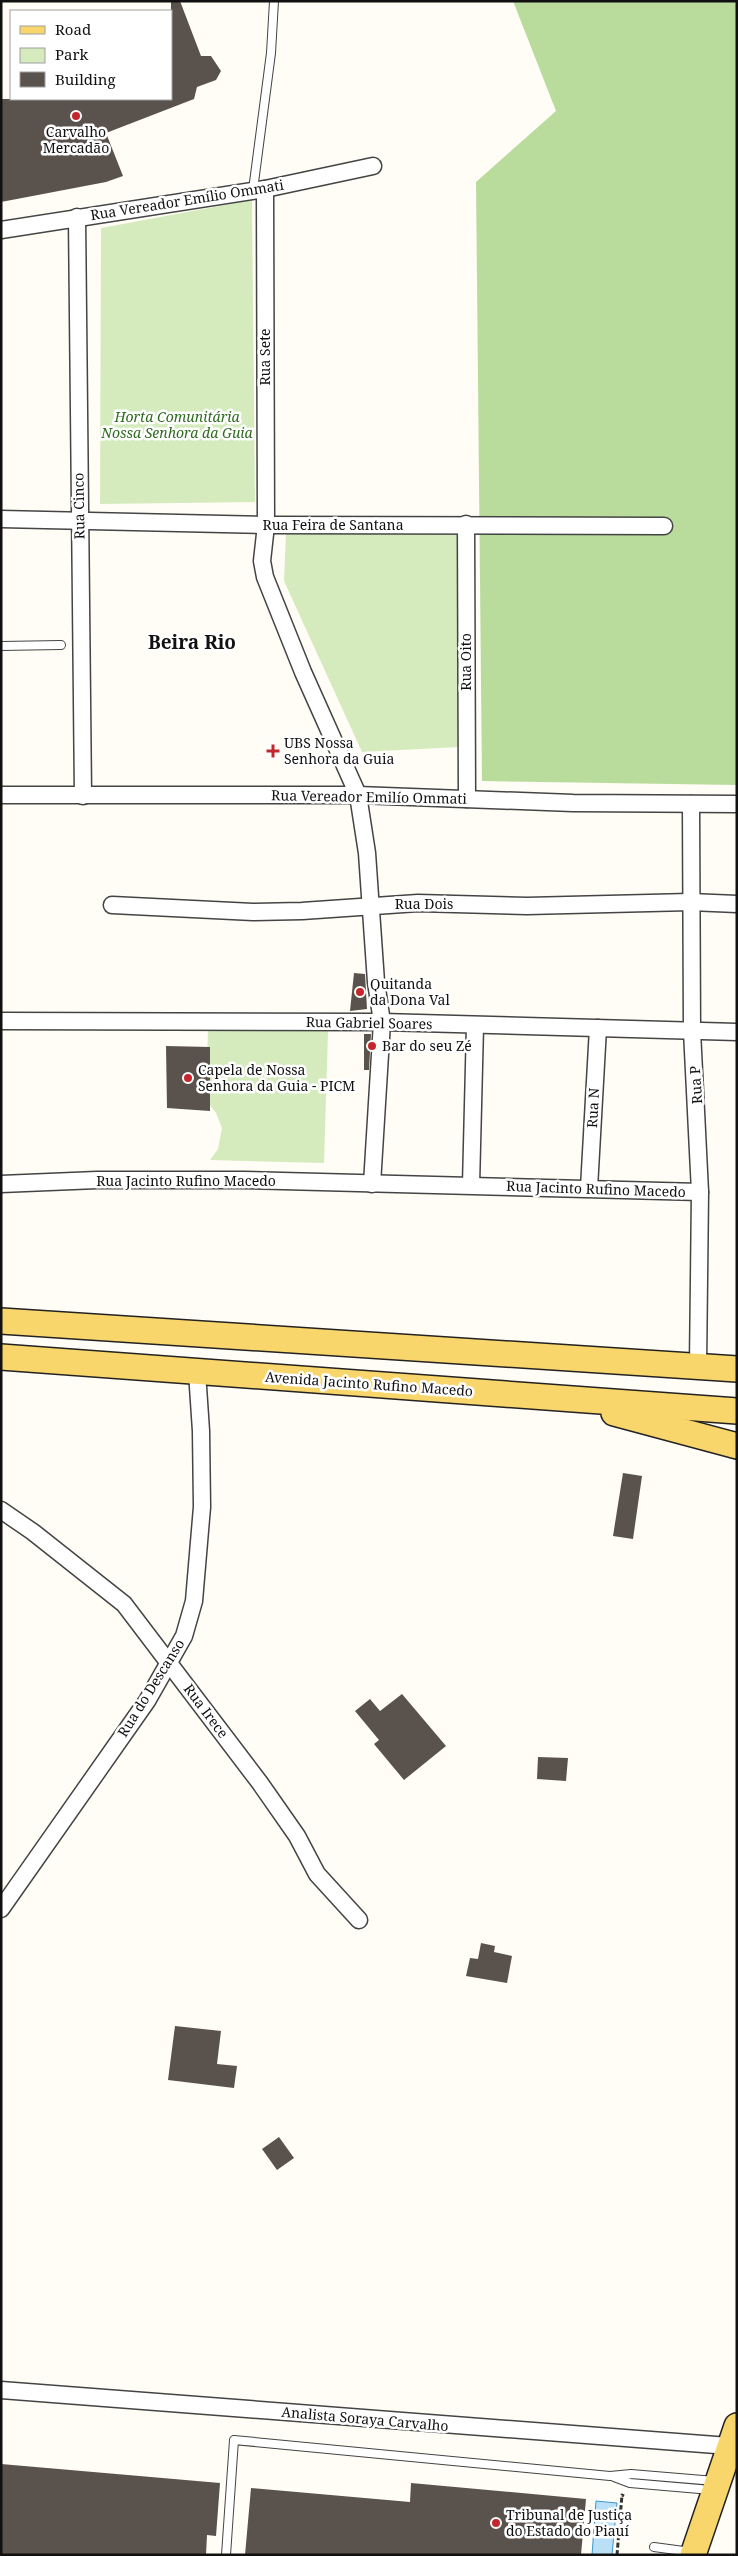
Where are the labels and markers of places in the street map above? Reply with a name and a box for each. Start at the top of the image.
marker: Carvalho Mercadão [70,110,82,122]
place label: Carvalho Mercadão [43,122,109,157]
place label: UBS Nossa Senhora da Guia [284,733,394,768]
marker: UBS Nossa Senhora da Guia [266,744,280,758]
place label: Quitanda da Dona Val [370,974,450,1009]
marker: Quitanda da Dona Val [354,986,366,998]
place label: Bar do seu Zé [382,1036,472,1055]
marker: Bar do seu Zé [366,1040,378,1052]
place label: Capela de Nossa Senhora da Guia - PICM [198,1060,355,1095]
marker: Capela de Nossa Senhora da Guia - PICM [182,1072,194,1084]
place label: Tribunal de Justiça do Estado do Piauí [506,2505,632,2540]
marker: Tribunal de Justiça do Estado do Piauí [490,2517,502,2529]

